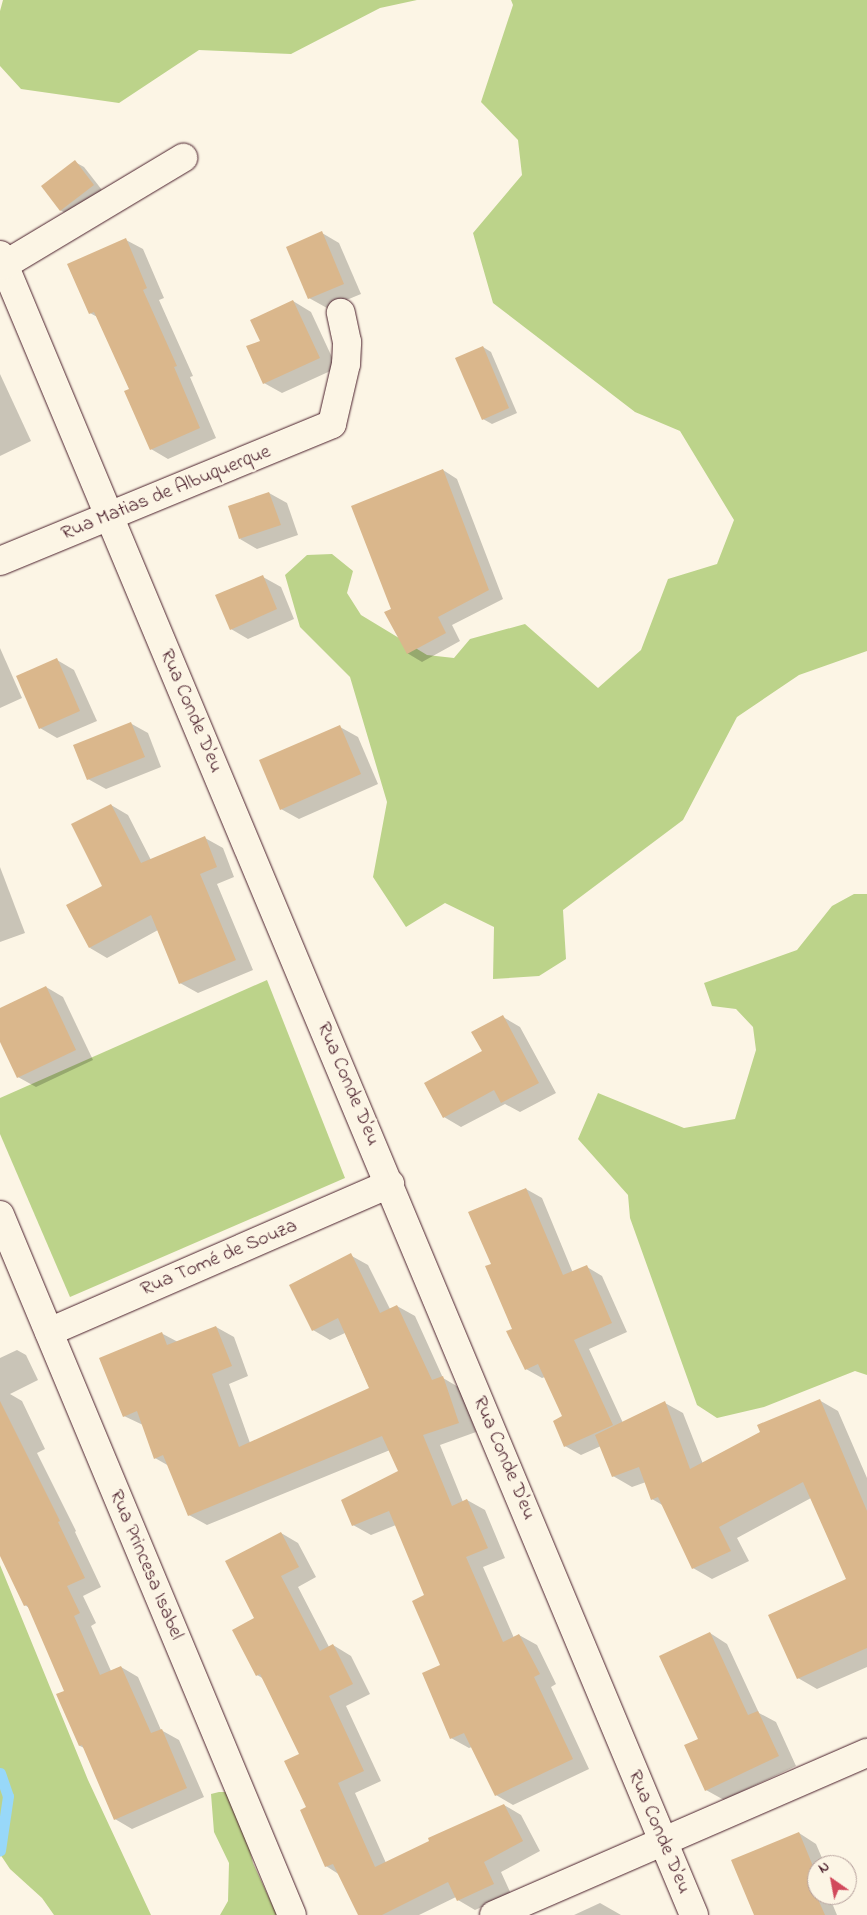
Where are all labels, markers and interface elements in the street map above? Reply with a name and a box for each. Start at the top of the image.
street label: Rua Matias de Albuquerque [58,440,274,546]
street label: Rua Conde D'eu [154,646,228,776]
street label: Rua Conde D'eu [311,1019,385,1149]
street label: Rua Tomé de Souza [137,1214,301,1302]
street label: Rua Conde D'eu [467,1393,541,1523]
street label: Rua Princesa Isabel [104,1486,188,1644]
street label: Rua Conde D'eu [622,1767,696,1897]
north arrow [807,1855,857,1905]
text: N [814,1856,834,1879]

